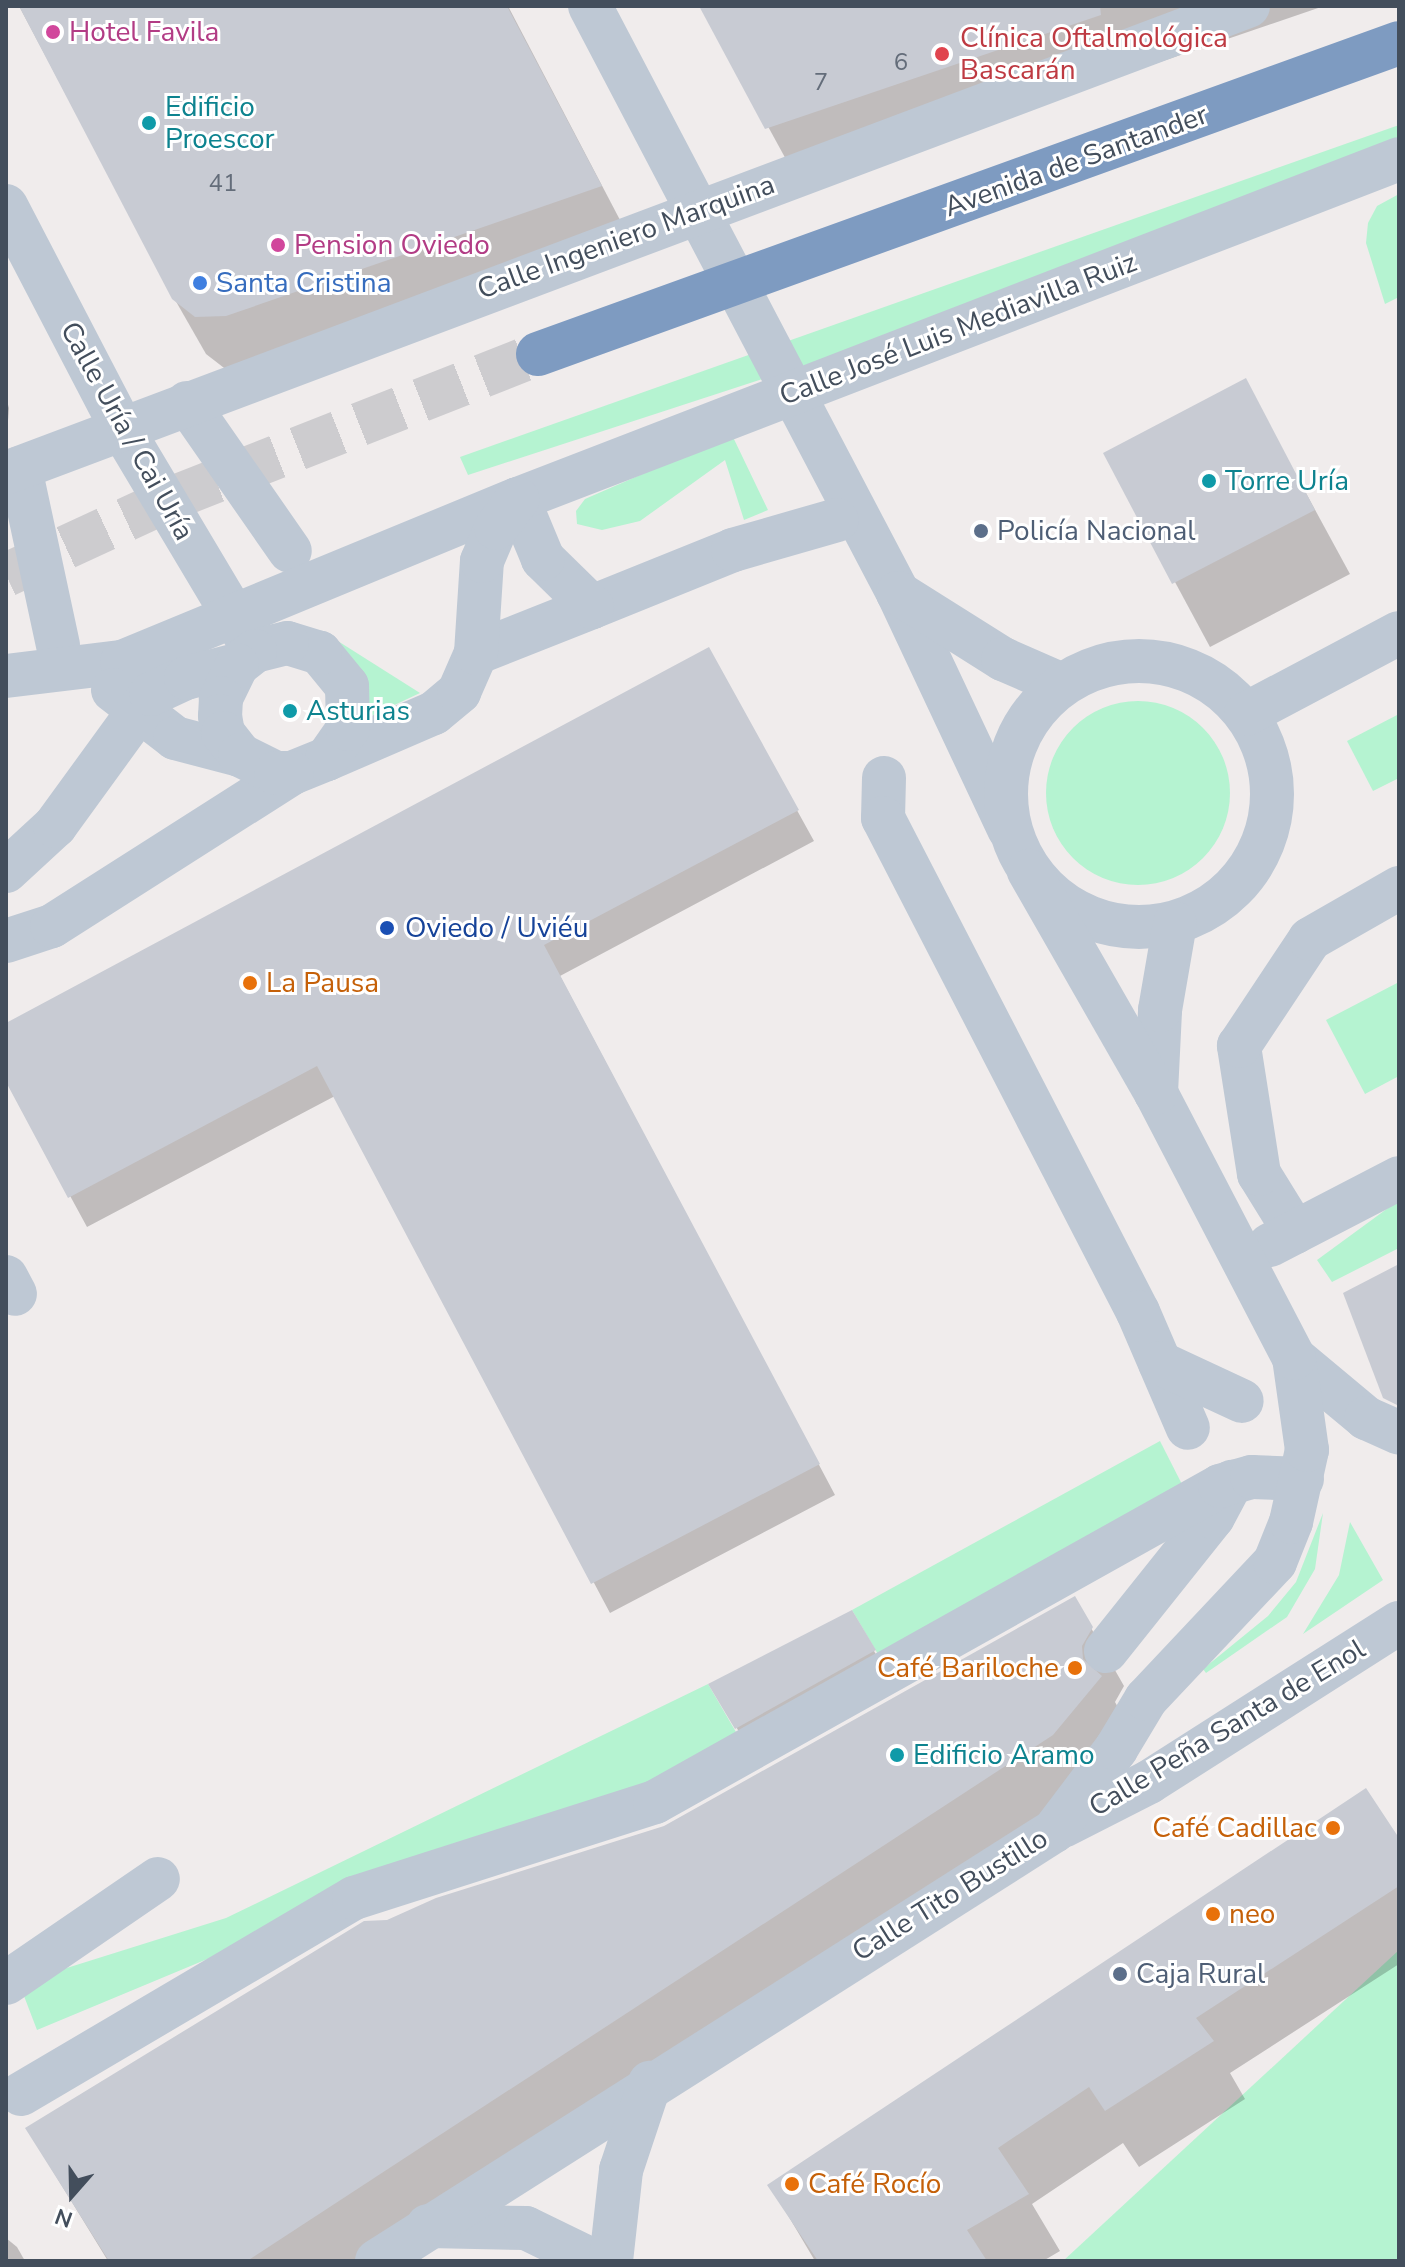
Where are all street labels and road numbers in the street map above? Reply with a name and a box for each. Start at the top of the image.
street label: Avenida de Santander [940,98,1212,224]
street label: Calle Ingeniero Marquina [473,168,779,306]
street label: Calle José Luis Mediavilla Ruiz [775,245,1141,413]
street label: Calle Uría / Cai Uría [53,316,201,546]
street label: Calle Peña Santa de Enol [1083,1632,1371,1824]
street label: Calle Tito Bustillo [846,1821,1054,1969]

